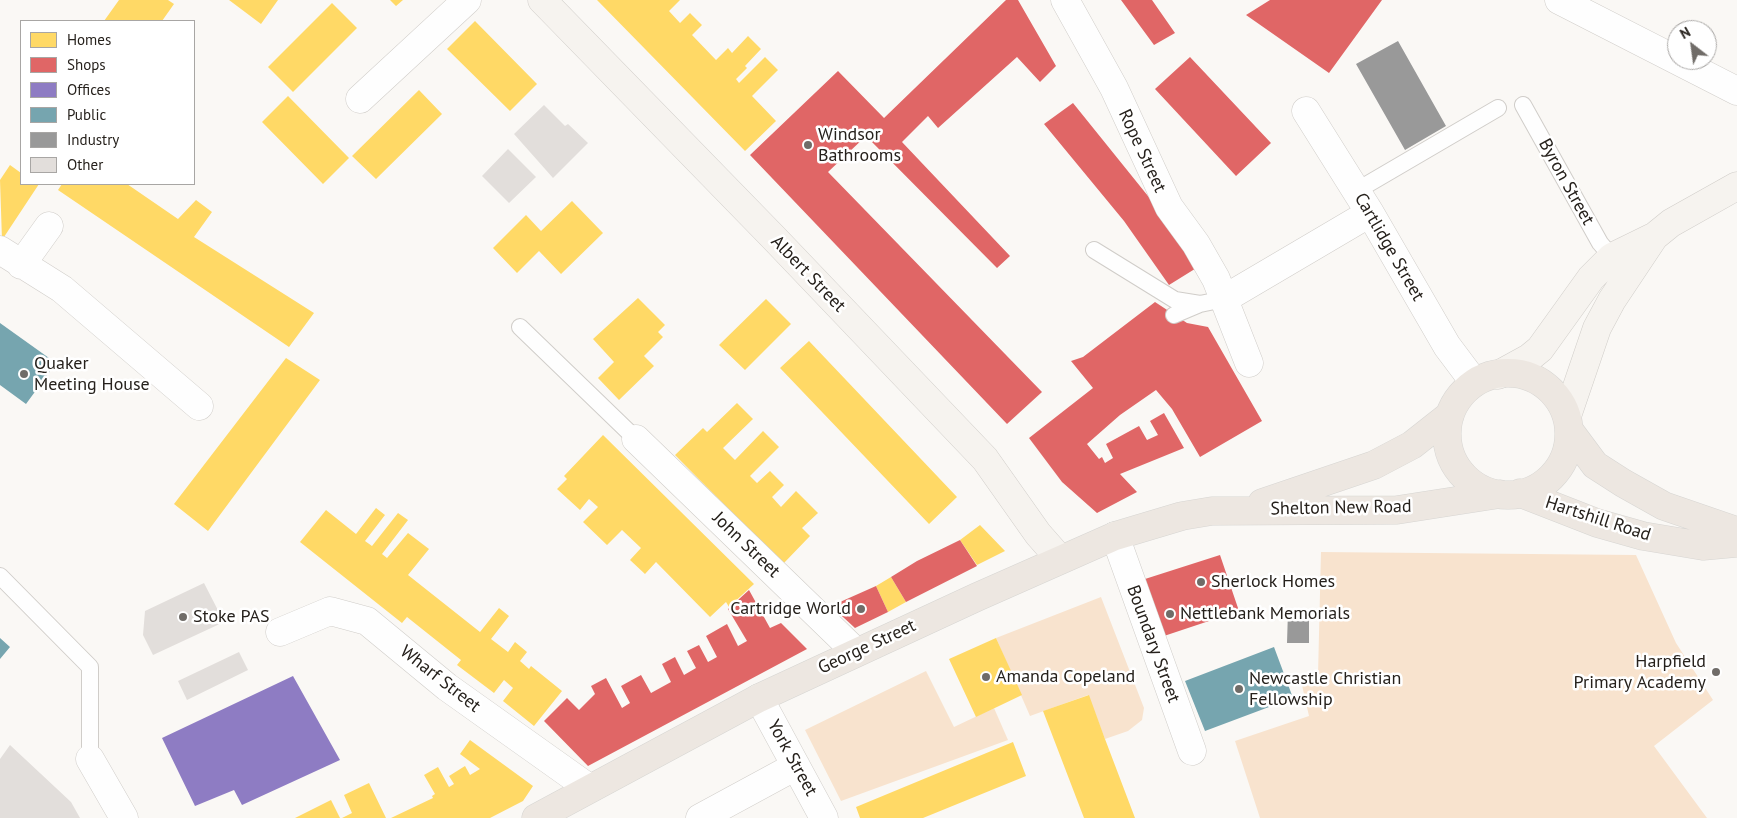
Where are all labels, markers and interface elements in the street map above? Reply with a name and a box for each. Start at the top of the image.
legend [20,20,195,185]
north arrow [1667,20,1717,70]
text: N [1677,23,1693,43]
text: Homes [67,30,111,49]
text: Shops [67,55,106,74]
text: Offices [67,80,111,99]
text: Public [67,105,106,124]
street label: Rope Street [1113,106,1171,196]
place label: Windsor Bathrooms [818,124,901,166]
text: Industry [67,130,119,149]
street label: Byron Street [1533,135,1599,229]
marker: Windsor Bathrooms [802,139,814,151]
text: Other [67,155,103,174]
street label: Cartlidge Street [1349,189,1429,305]
street label: Albert Street [766,231,850,317]
place label: Quaker Meeting House [34,353,150,396]
marker: Quaker Meeting House [18,368,30,380]
street label: Hartshill Road [1543,492,1653,546]
street label: Shelton New Road [1270,496,1412,520]
street label: John Street [708,508,784,582]
place label: Sherlock Homes [1211,571,1335,593]
marker: Sherlock Homes [1195,576,1207,588]
street label: Boundary Street [1122,582,1184,706]
place label: Cartridge World [730,598,851,620]
marker: Cartridge World [855,603,867,615]
place label: Nettlebank Memorials [1180,603,1350,625]
place label: Stoke PAS [193,606,269,628]
marker: Nettlebank Memorials [1164,608,1176,620]
marker: Stoke PAS [177,611,189,623]
street label: George Street [815,615,919,679]
street label: Wharf Street [395,641,485,717]
place label: Harpfield Primary Academy [1574,651,1706,694]
place label: Amanda Copeland [996,666,1135,688]
marker: Harpfield Primary Academy [1710,666,1722,678]
place label: Newcastle Christian Fellowship [1249,668,1401,711]
marker: Amanda Copeland [980,671,992,683]
marker: Newcastle Christian Fellowship [1233,683,1245,695]
street label: York Street [762,716,822,800]

